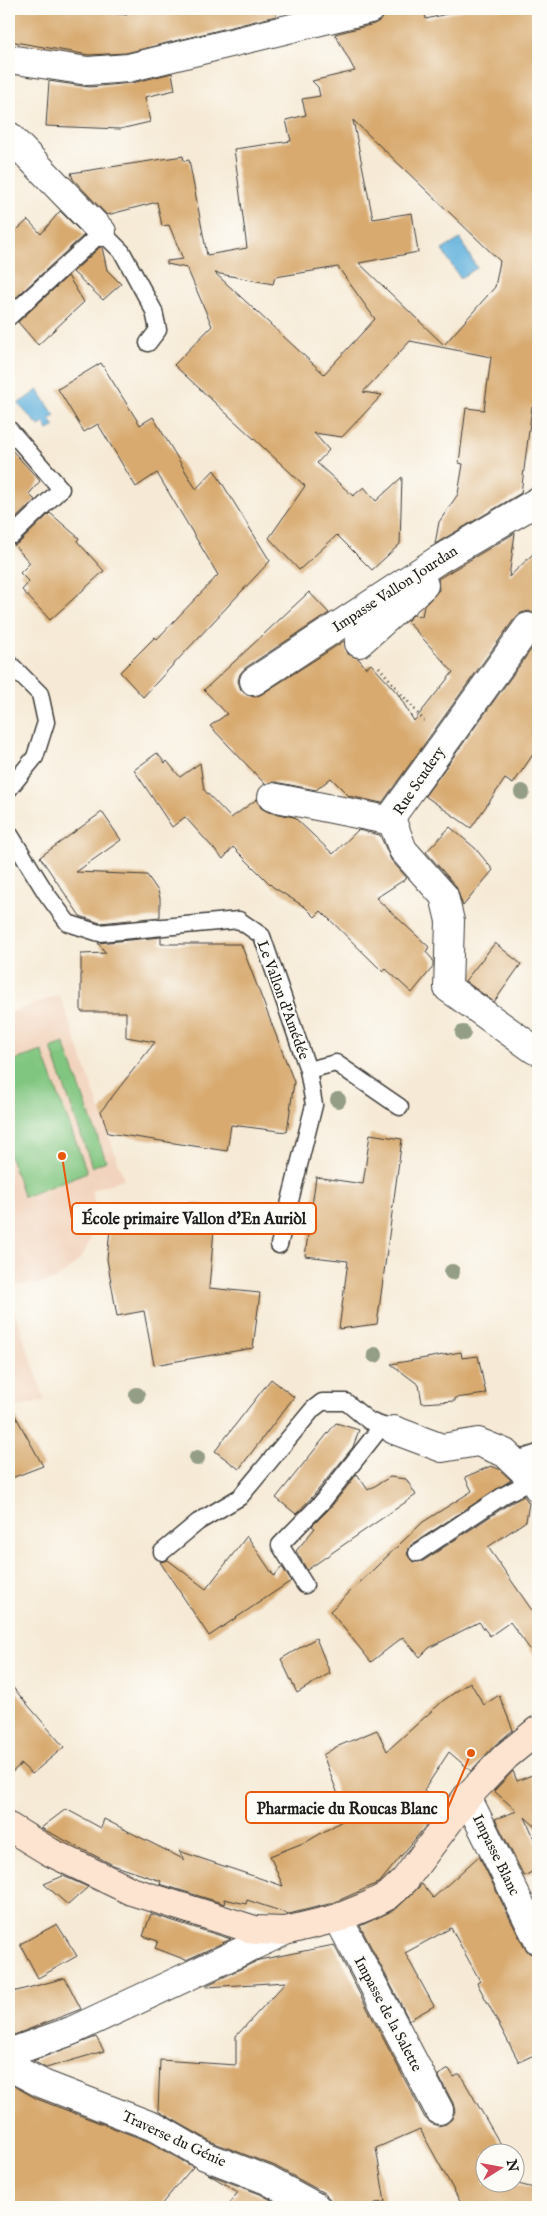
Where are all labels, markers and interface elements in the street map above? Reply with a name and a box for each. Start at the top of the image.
street label: Impasse Vallon Jourdan [329,541,461,637]
street label: Rue Scudery [389,742,449,819]
street label: Le Vallon d'Amédée [253,938,313,1062]
callout: École primaire Vallon d'En Auriòl [72,1203,316,1234]
text: École primaire Vallon d'En Auriòl [82,1208,307,1230]
callout: Pharmacie du Roucas Blanc [246,1792,448,1823]
text: Pharmacie du Roucas Blanc [256,1800,438,1820]
street label: Impasse Blanc [468,1811,524,1899]
street label: Impasse de la Salette [350,1953,426,2075]
street label: Traverse du Génie [119,2107,229,2171]
north arrow [474,2144,524,2194]
text: N [502,2157,522,2173]

